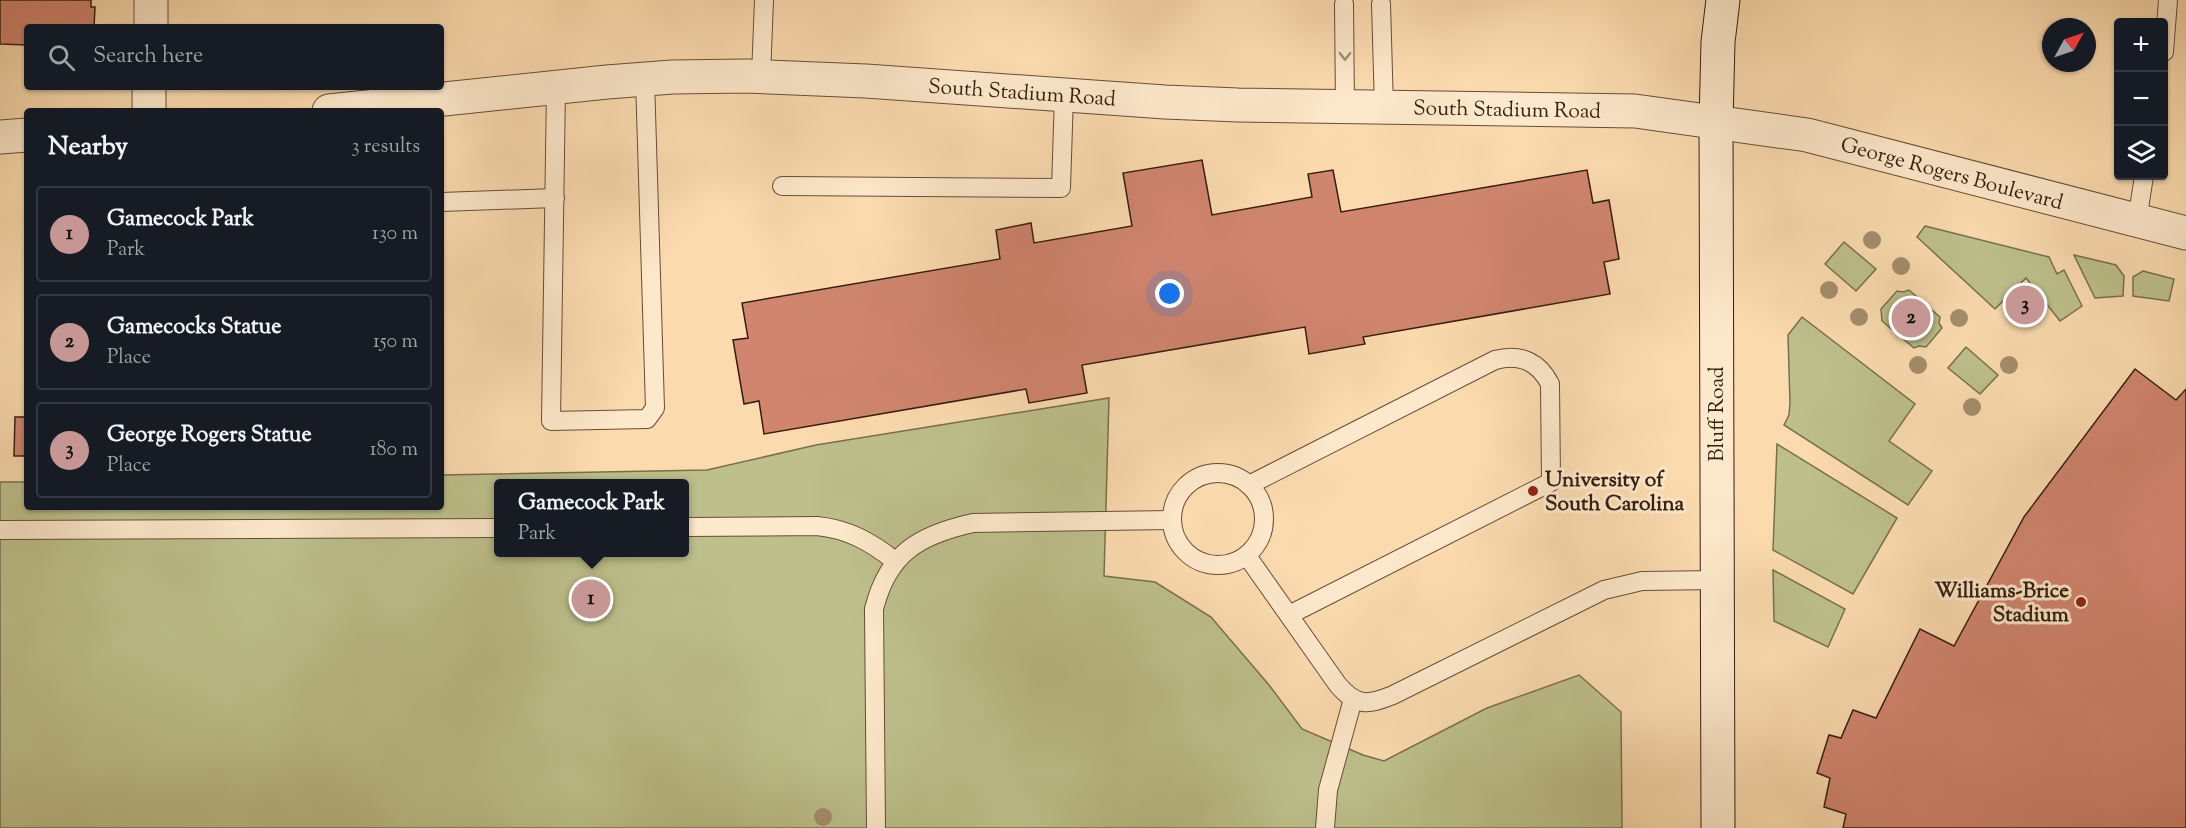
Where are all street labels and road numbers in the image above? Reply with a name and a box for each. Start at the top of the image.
street label: South Stadium Road [927,72,1117,116]
street label: South Stadium Road [1413,94,1601,128]
street label: George Rogers Boulevard [1837,131,2066,219]
street label: Bluff Road [1703,366,1733,462]

